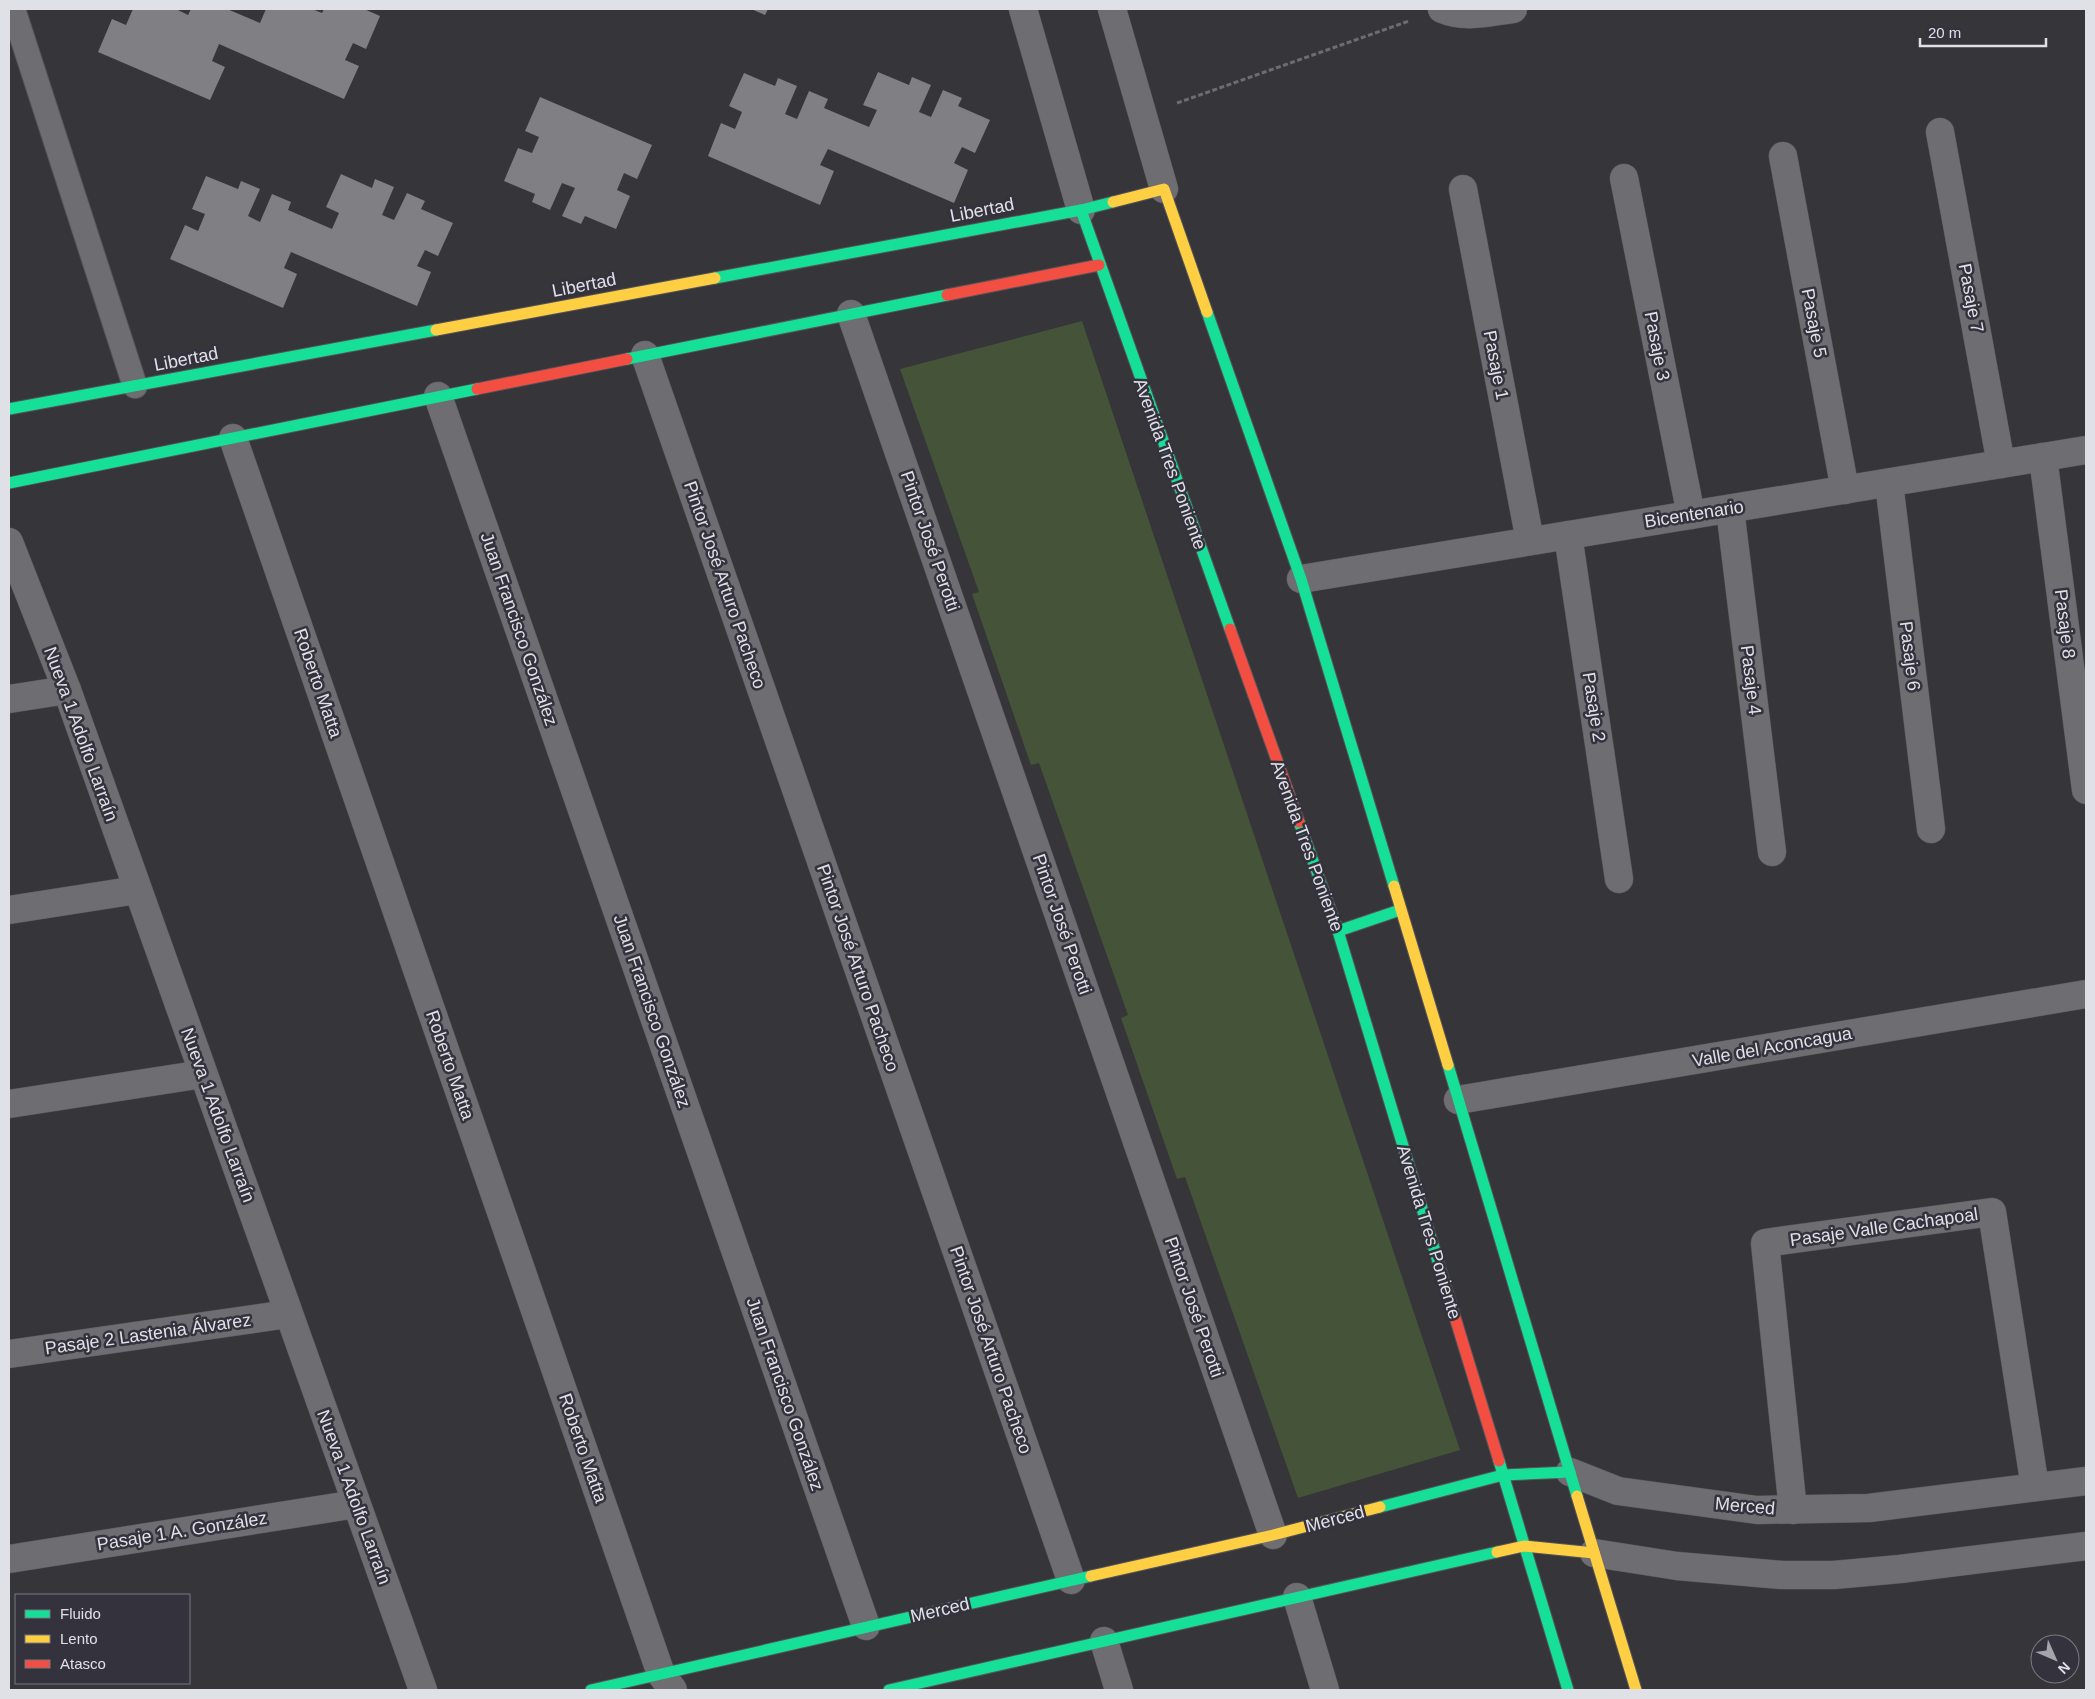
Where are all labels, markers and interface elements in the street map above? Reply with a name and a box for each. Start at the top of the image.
scale bar [1920,15,2046,47]
text: 20 m [1928,24,1961,41]
street label: Libertad [948,194,1016,226]
street label: Pasaje 7 [1954,262,1988,334]
street label: Libertad [550,269,618,301]
street label: Pasaje 5 [1797,287,1831,359]
street label: Pasaje 3 [1640,310,1674,382]
street label: Pasaje 1 [1479,329,1513,401]
street label: Libertad [152,343,220,375]
street label: Avenida Tres Poniente [1130,376,1210,552]
street label: Pintor José Perotti [897,468,963,614]
street label: Pintor José Arturo Pacheco [680,479,770,691]
street label: Bicentenario [1643,496,1745,532]
street label: Juan Francisco González [476,530,562,728]
street label: Pasaje 8 [2051,588,2079,660]
street label: Pasaje 6 [1896,620,1924,692]
street label: Roberto Matta [290,626,346,741]
street label: Nueva 1 Adolfo Larraín [40,644,122,824]
street label: Pasaje 4 [1737,644,1765,716]
street label: Pasaje 2 [1579,671,1609,743]
street label: Avenida Tres Poniente [1267,758,1347,934]
street label: Pintor José Perotti [1029,851,1095,997]
street label: Pintor José Arturo Pacheco [813,862,903,1074]
street label: Juan Francisco González [609,912,695,1110]
street label: Roberto Matta [422,1008,478,1123]
street label: Valle del Aconcagua [1691,1023,1854,1071]
street label: Nueva 1 Adolfo Larraín [177,1025,259,1205]
street label: Avenida Tres Poniente [1393,1143,1465,1321]
street label: Pasaje Valle Cachapoal [1789,1204,1979,1250]
street label: Pintor José Perotti [1161,1234,1227,1380]
street label: Pintor José Arturo Pacheco [946,1244,1036,1456]
street label: Juan Francisco González [742,1295,828,1493]
street label: Pasaje 2 Lastenia Álvarez [44,1310,252,1358]
street label: Roberto Matta [555,1391,611,1506]
street label: Nueva 1 Adolfo Larraín [313,1407,395,1587]
street label: Merced [1714,1493,1776,1519]
street label: Merced [1303,1502,1367,1536]
street label: Pasaje 1 A. González [95,1508,269,1554]
legend [15,1594,190,1684]
street label: Merced [909,1594,971,1626]
text: Fluido [60,1605,101,1622]
text: Lento [60,1630,98,1647]
north arrow [2030,1634,2080,1684]
text: Atasco [60,1655,106,1672]
text: N [2055,1659,2073,1677]

